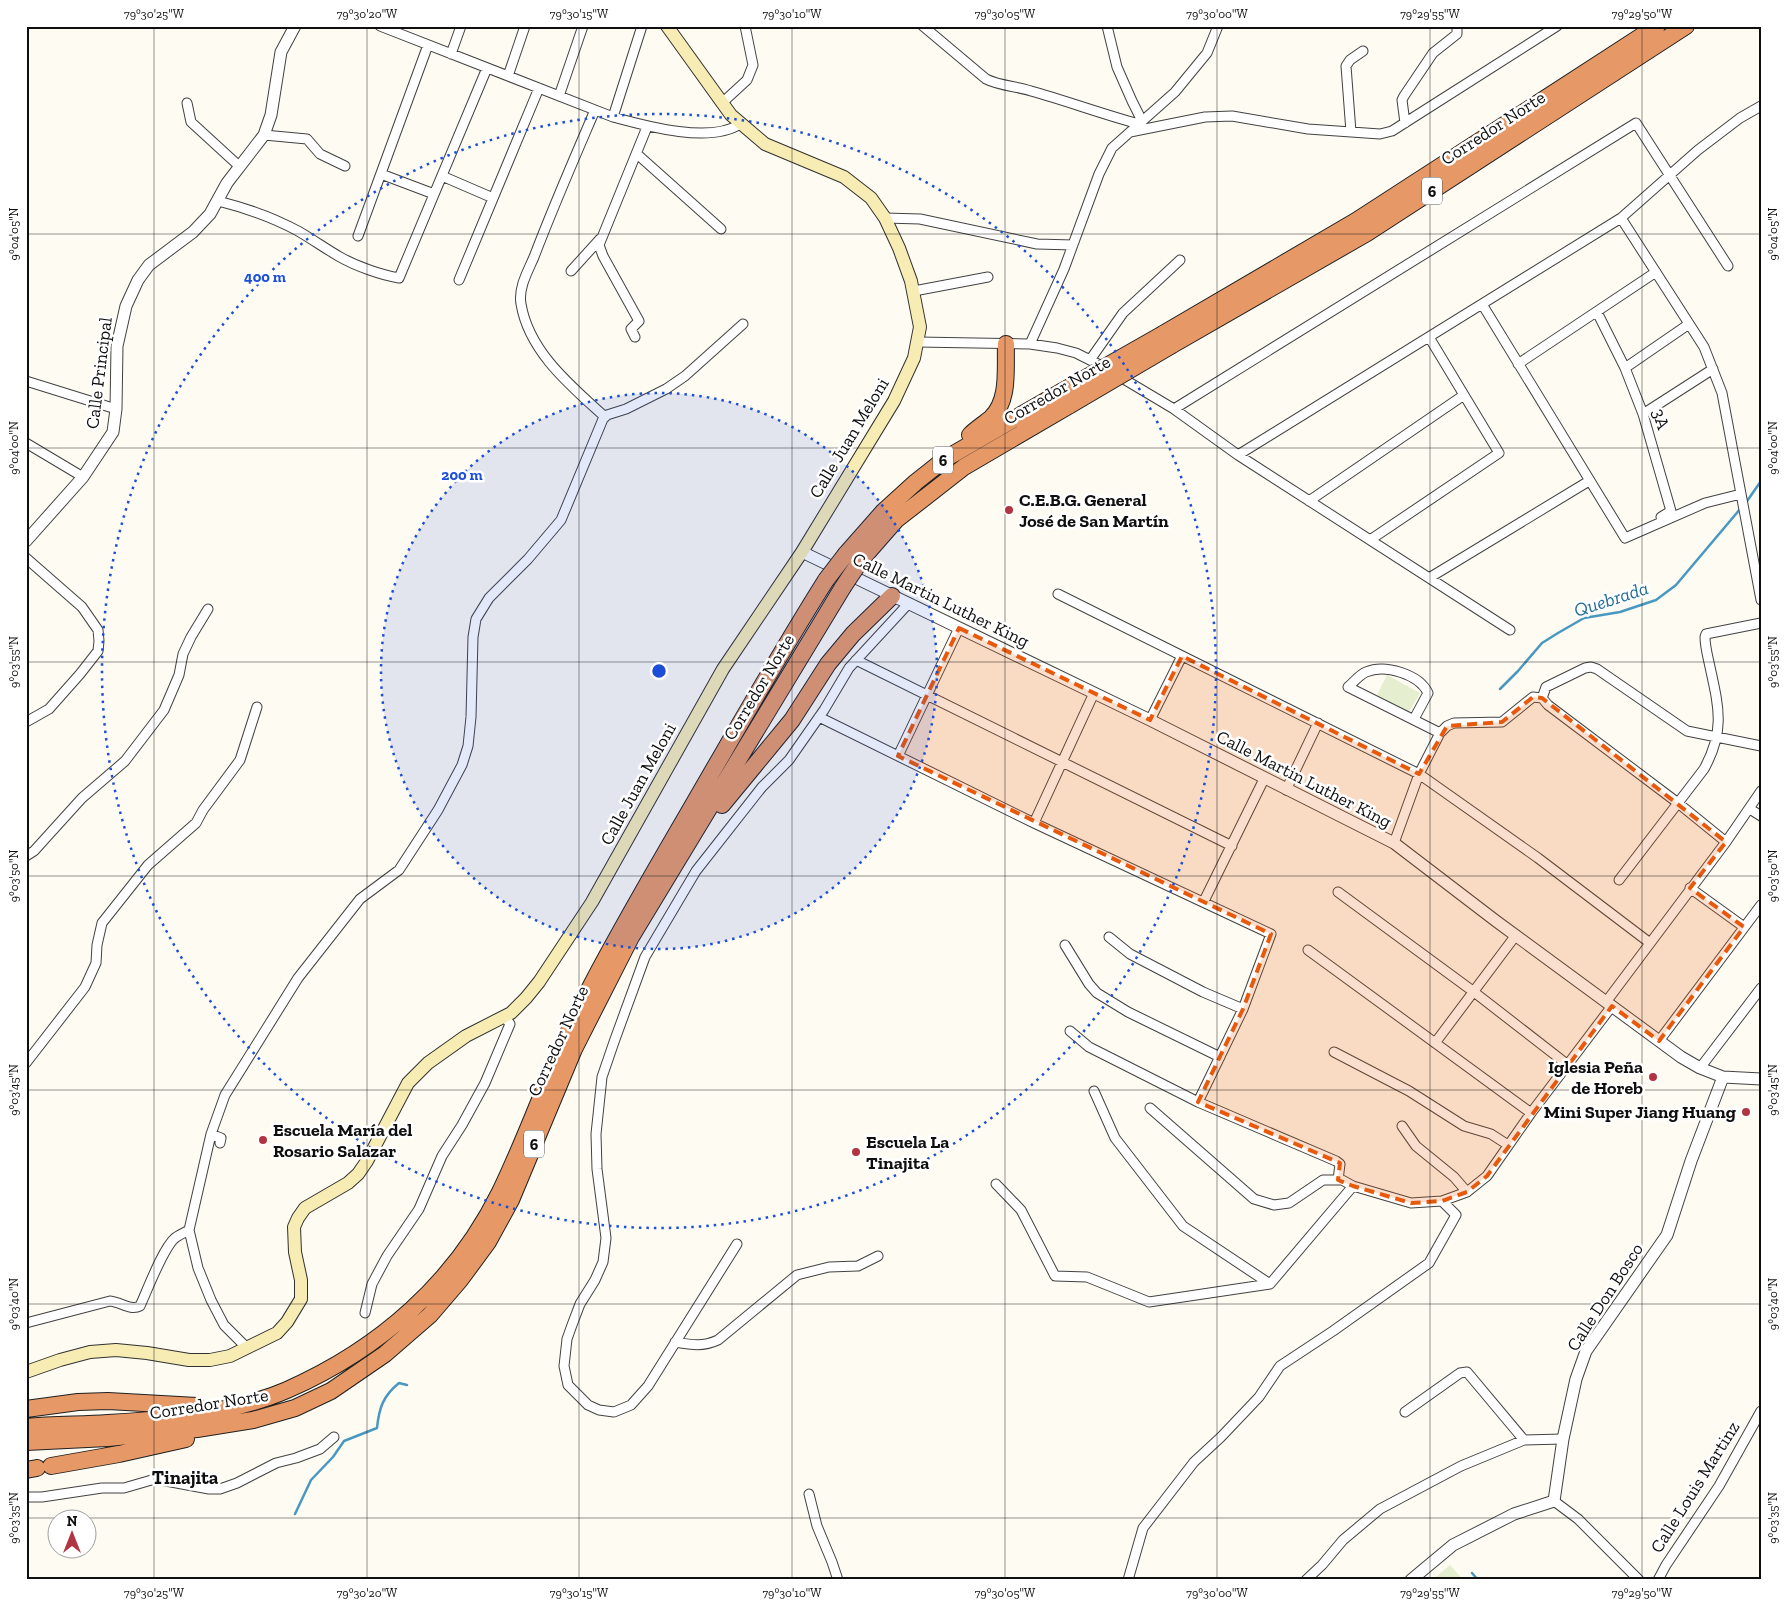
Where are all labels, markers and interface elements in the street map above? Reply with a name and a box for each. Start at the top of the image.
text: 79°30'25"W [124,7,185,21]
text: 79°30'20"W [337,7,398,21]
text: 79°30'15"W [550,7,609,21]
text: 79°30'10"W [762,7,822,21]
text: 79°30'05"W [975,7,1036,21]
text: 79°30'00"W [1186,7,1248,21]
text: 79°29'55"W [1400,7,1461,21]
text: 79°29'50"W [1612,7,1673,21]
street label: Corredor Norte [1437,86,1549,170]
road number: 6 [1422,178,1442,205]
text: 9°04'05"N [7,207,21,260]
text: 9°04'05"N [1766,207,1780,260]
text: 400 m [244,268,286,286]
street label: Calle Principal [81,316,117,430]
street label: Corredor Norte [1000,351,1114,429]
street label: Calle Juan Meloni [804,374,894,502]
street label: 3A [1647,406,1675,432]
text: 9°04'00"N [7,421,21,475]
text: 9°04'00"N [1766,421,1780,475]
road number: 6 [933,446,953,474]
text: 200 m [441,466,483,484]
place label: C.E.B.G. General José de San Martín [1019,489,1169,532]
marker: C.E.B.G. General José de San Martín [1003,504,1015,516]
street label: Calle Martin Luther King [849,548,1033,652]
water label: Quebrada [1571,576,1651,622]
street label: Corredor Norte [719,630,799,744]
text: 9°03'55"N [7,636,21,688]
text: 9°03'55"N [1766,636,1780,688]
centre of rings [650,662,668,680]
street label: Calle Juan Meloni [595,719,681,849]
street label: Calle Martin Luther King [1213,725,1395,833]
text: 9°03'50"N [7,850,21,902]
text: 9°03'50"N [1766,850,1780,902]
street label: Corredor Norte [523,982,593,1100]
place label: Iglesia Peña de Horeb [1548,1056,1643,1099]
text: 9°03'45"N [7,1064,21,1116]
text: 9°03'45"N [1766,1064,1780,1116]
marker: Iglesia Peña de Horeb [1647,1071,1659,1083]
place label: Mini Super Jiang Huang [1544,1101,1736,1123]
marker: Mini Super Jiang Huang [1740,1106,1752,1118]
place label: Escuela María del Rosario Salazar [273,1119,412,1162]
road number: 6 [524,1130,544,1158]
place label: Escuela La Tinajita [866,1131,949,1174]
marker: Escuela María del Rosario Salazar [257,1134,269,1146]
marker: Escuela La Tinajita [850,1146,862,1158]
street label: Calle Don Bosco [1562,1239,1648,1355]
text: 9°03'40"N [7,1278,21,1330]
text: 9°03'40"N [1766,1278,1780,1330]
street label: Corredor Norte [148,1384,270,1424]
street label: Calle Louis Martinz [1646,1417,1744,1557]
district label: Tinajita [152,1466,219,1489]
text: 9°03'35"N [7,1492,21,1544]
text: 9°03'35"N [1766,1492,1780,1544]
north arrow [48,1508,98,1558]
text: N [67,1513,78,1530]
text: 79°30'25"W [124,1586,185,1600]
text: 79°30'20"W [337,1586,398,1600]
text: 79°30'15"W [550,1586,609,1600]
text: 79°30'10"W [762,1586,822,1600]
text: 79°30'05"W [975,1586,1036,1600]
text: 79°30'00"W [1186,1586,1248,1600]
text: 79°29'55"W [1400,1586,1461,1600]
text: 79°29'50"W [1612,1586,1673,1600]

